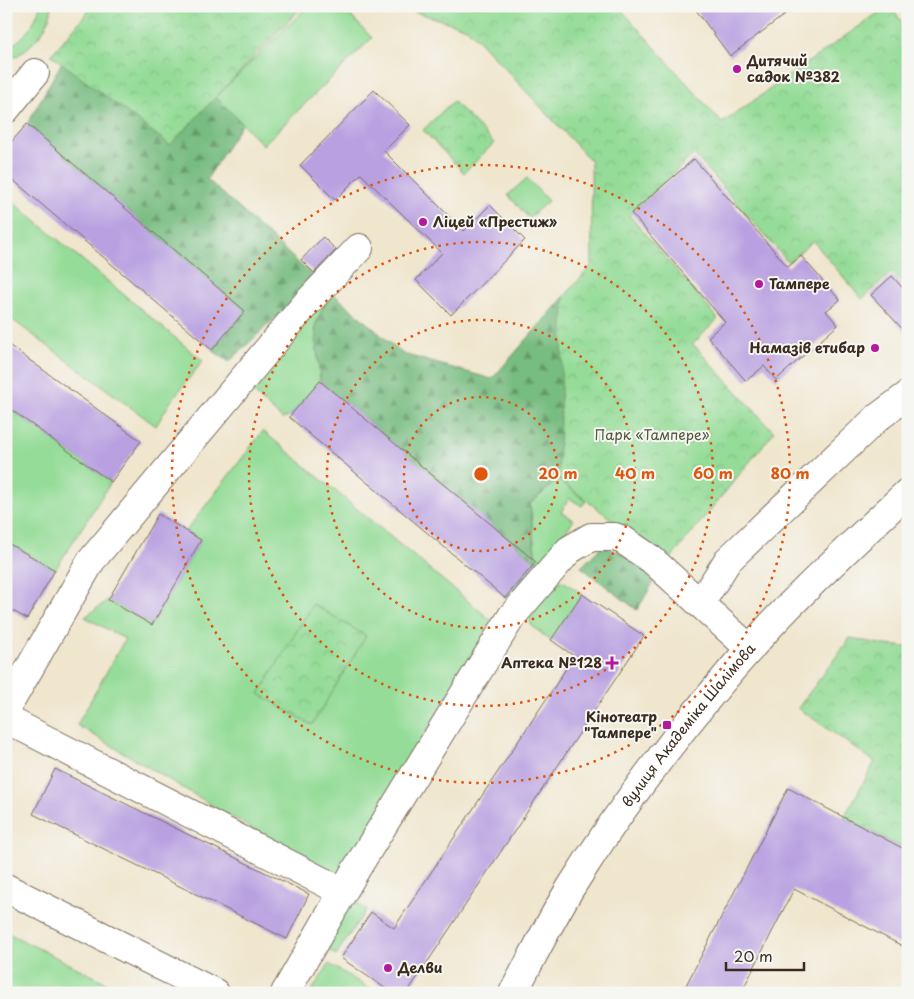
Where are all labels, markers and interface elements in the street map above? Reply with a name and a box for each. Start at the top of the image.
place label: Дитячий садок №382 [746,50,840,87]
marker: Дитячий садок №382 [731,63,743,75]
place label: Ліцей «Престиж» [433,211,558,232]
marker: Ліцей «Престиж» [417,216,429,228]
place label: Тампере [769,273,830,294]
marker: Тампере [753,278,765,290]
place label: Намазів етибар [750,337,865,358]
marker: Намазів етибар [869,342,881,354]
park label: Парк «Тампере» [595,424,709,445]
text: 20 m [539,461,577,484]
text: 40 m [615,461,655,484]
text: 60 m [693,461,733,484]
text: 80 m [770,461,810,484]
centre of rings [472,465,490,483]
street label: вулиця Академіка Шалімова [616,638,760,811]
place label: Аптека №128 [501,652,602,673]
marker: Аптека №128 [606,657,618,669]
place label: Кінотеатр "Тампере" [584,706,657,743]
marker: Кінотеатр "Тампере" [661,719,673,731]
scale bar [726,939,804,971]
text: 20 m [734,944,773,967]
place label: Делви [397,957,442,978]
marker: Делви [382,962,394,974]

